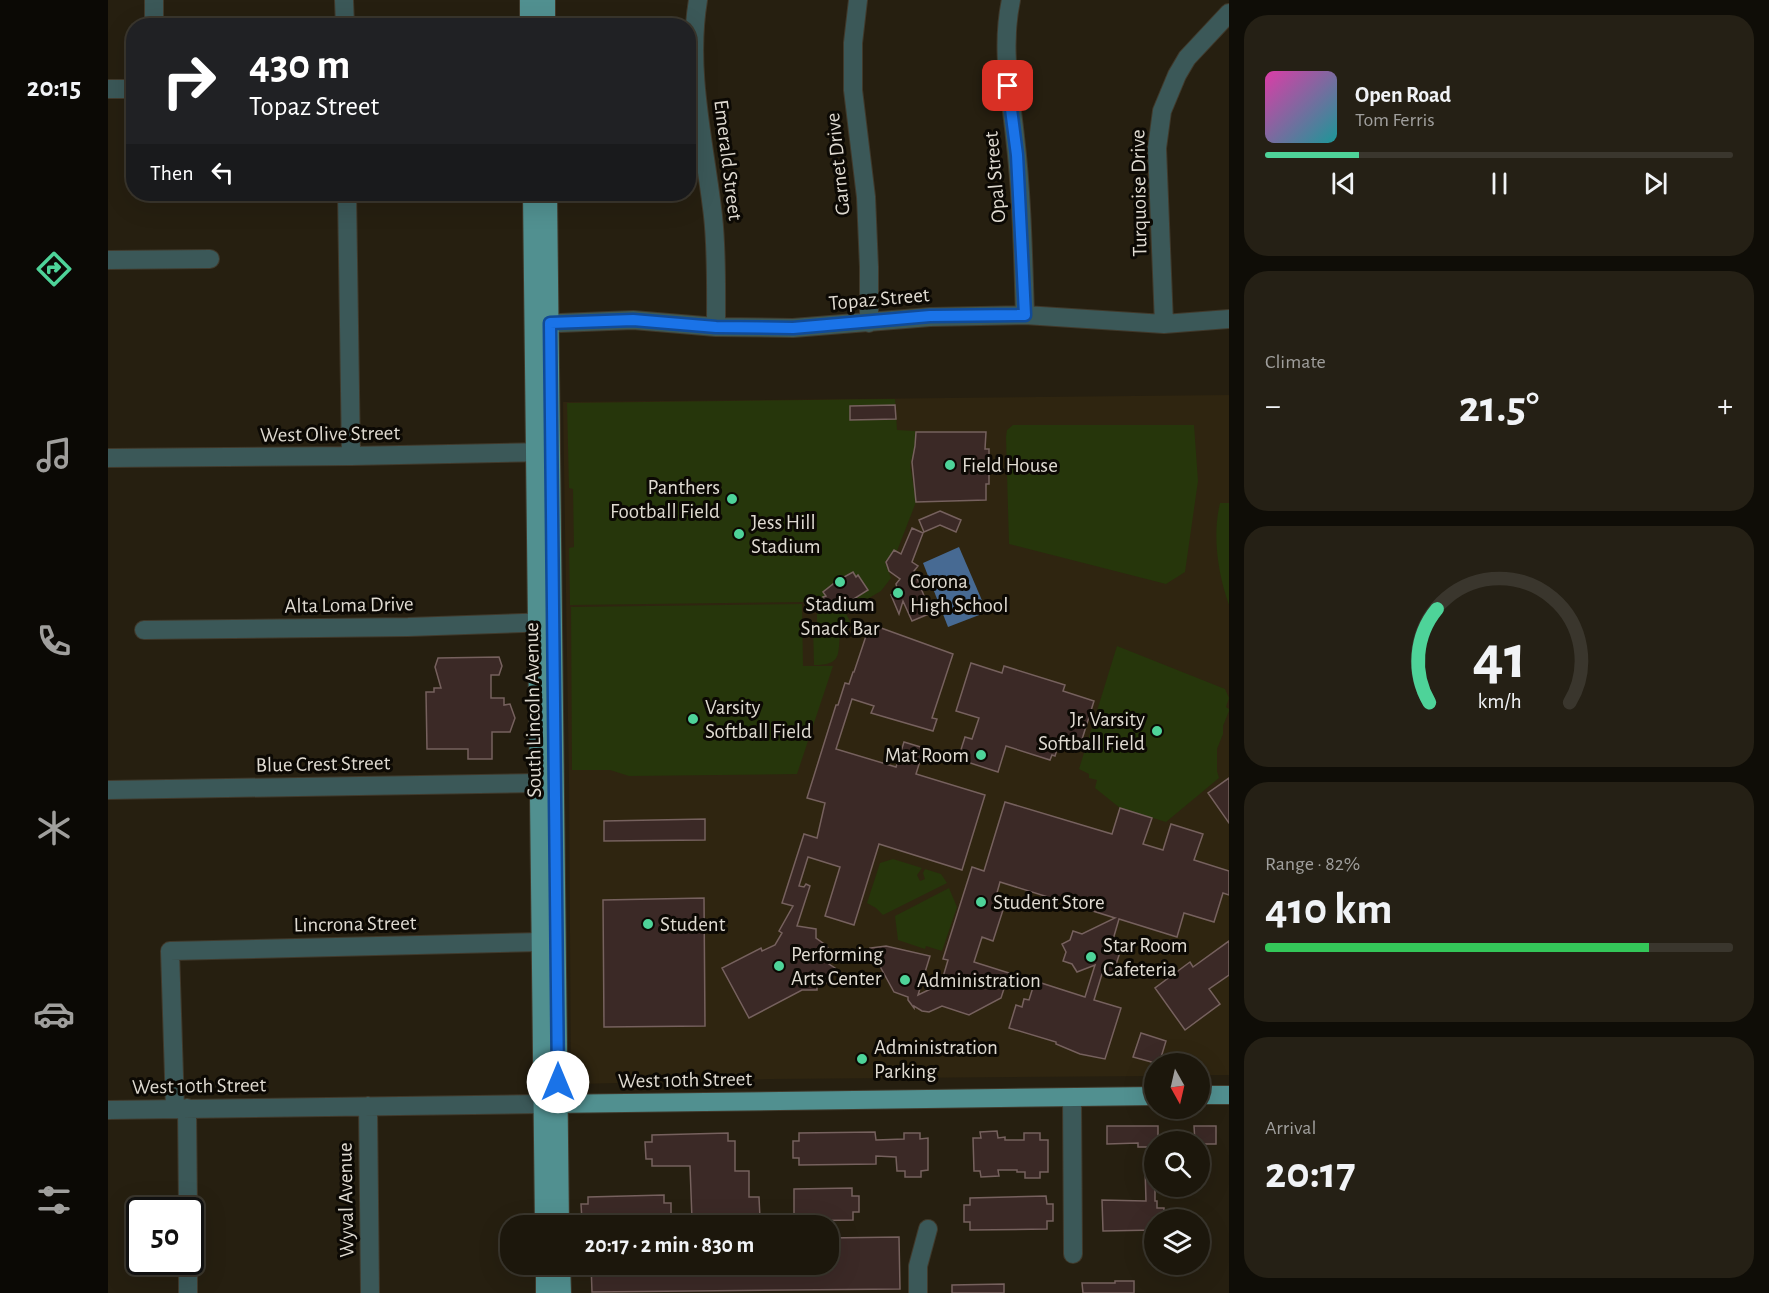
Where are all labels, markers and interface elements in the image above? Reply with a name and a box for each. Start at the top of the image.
icon: right [150,42,228,120]
text: 430 m [249,44,350,86]
pin [982,60,1033,111]
icon: arrive [991,69,1024,102]
text: 20:15 [27,74,81,101]
text: Open Road [1355,84,1451,106]
text: Topaz Street [249,93,379,120]
street label: Emerald Street [710,98,746,222]
text: Tom Ferris [1355,110,1435,130]
street label: Garnet Drive [822,112,854,216]
street label: Turquoise Drive [1127,129,1151,257]
street label: Opal Street [981,130,1009,224]
icon: left [206,156,239,189]
text: Then [150,162,194,184]
icon: previous [1327,167,1360,200]
icon: pause [1483,167,1516,200]
icon: next [1639,167,1672,200]
icon: directions [33,248,75,290]
street label: Topaz Street [828,284,931,314]
text: Climate [1265,352,1326,372]
text: 21.5° [1459,385,1539,430]
text: − [1265,390,1281,423]
text: + [1717,390,1733,423]
street label: West Olive Street [260,422,401,446]
icon: music [33,434,75,476]
place label: Field House [962,455,1058,476]
marker: Field House [943,458,957,472]
place label: Panthers Football Field [610,477,720,522]
marker: Panthers Football Field [725,492,739,506]
place label: Jess Hill Stadium [751,512,821,557]
marker: Jess Hill Stadium [732,527,746,541]
place label: Corona High School [910,571,1008,616]
marker: Stadium Snack Bar [833,575,847,589]
marker: Corona High School [891,586,905,600]
street label: Alta Loma Drive [284,593,414,617]
place label: Stadium Snack Bar [801,594,880,639]
icon: phone [33,620,75,662]
street label: South Lincoln Avenue [521,622,545,798]
text: 41 [1472,628,1526,690]
text: km/h [1477,692,1521,713]
place label: Varsity Softball Field [705,697,812,742]
place label: Jr. Varsity Softball Field [1038,709,1145,754]
marker: Varsity Softball Field [686,712,700,726]
marker: Jr. Varsity Softball Field [1150,724,1164,738]
place label: Mat Room [885,745,969,766]
marker: Mat Room [974,748,988,762]
street label: Blue Crest Street [256,752,391,776]
icon: climate [33,807,75,849]
text: Range · 82% [1265,854,1360,874]
text: 410 km [1265,887,1393,932]
place label: Student Store [993,892,1105,913]
marker: Student Store [974,895,988,909]
street label: Lincrona Street [293,912,417,936]
place label: Student [660,914,726,935]
marker: Student [641,917,655,931]
place label: Star Room Cafeteria [1103,935,1187,980]
place label: Performing Arts Center [791,944,884,989]
marker: Star Room Cafeteria [1084,950,1098,964]
marker: Performing Arts Center [772,959,786,973]
place label: Administration [917,970,1041,991]
marker: Administration [898,973,912,987]
icon: car [33,993,75,1035]
place label: Administration Parking [874,1037,998,1082]
position arrow [526,1050,590,1114]
marker: Administration Parking [855,1052,869,1066]
north arrow [1144,1053,1210,1119]
map controls [1144,1053,1210,1275]
street label: West 10th Street [618,1068,753,1092]
street label: West 10th Street [132,1074,267,1098]
text: Arrival [1265,1118,1316,1138]
button: search [1144,1131,1210,1197]
street label: Wyval Avenue [334,1142,358,1258]
text: 20:17 [1265,1151,1356,1196]
icon: filters [33,1179,75,1221]
speed limit sign: 50 [126,1197,204,1275]
button: layers [1144,1209,1210,1275]
text: 20:17 · 2 min · 830 m [585,1234,754,1256]

